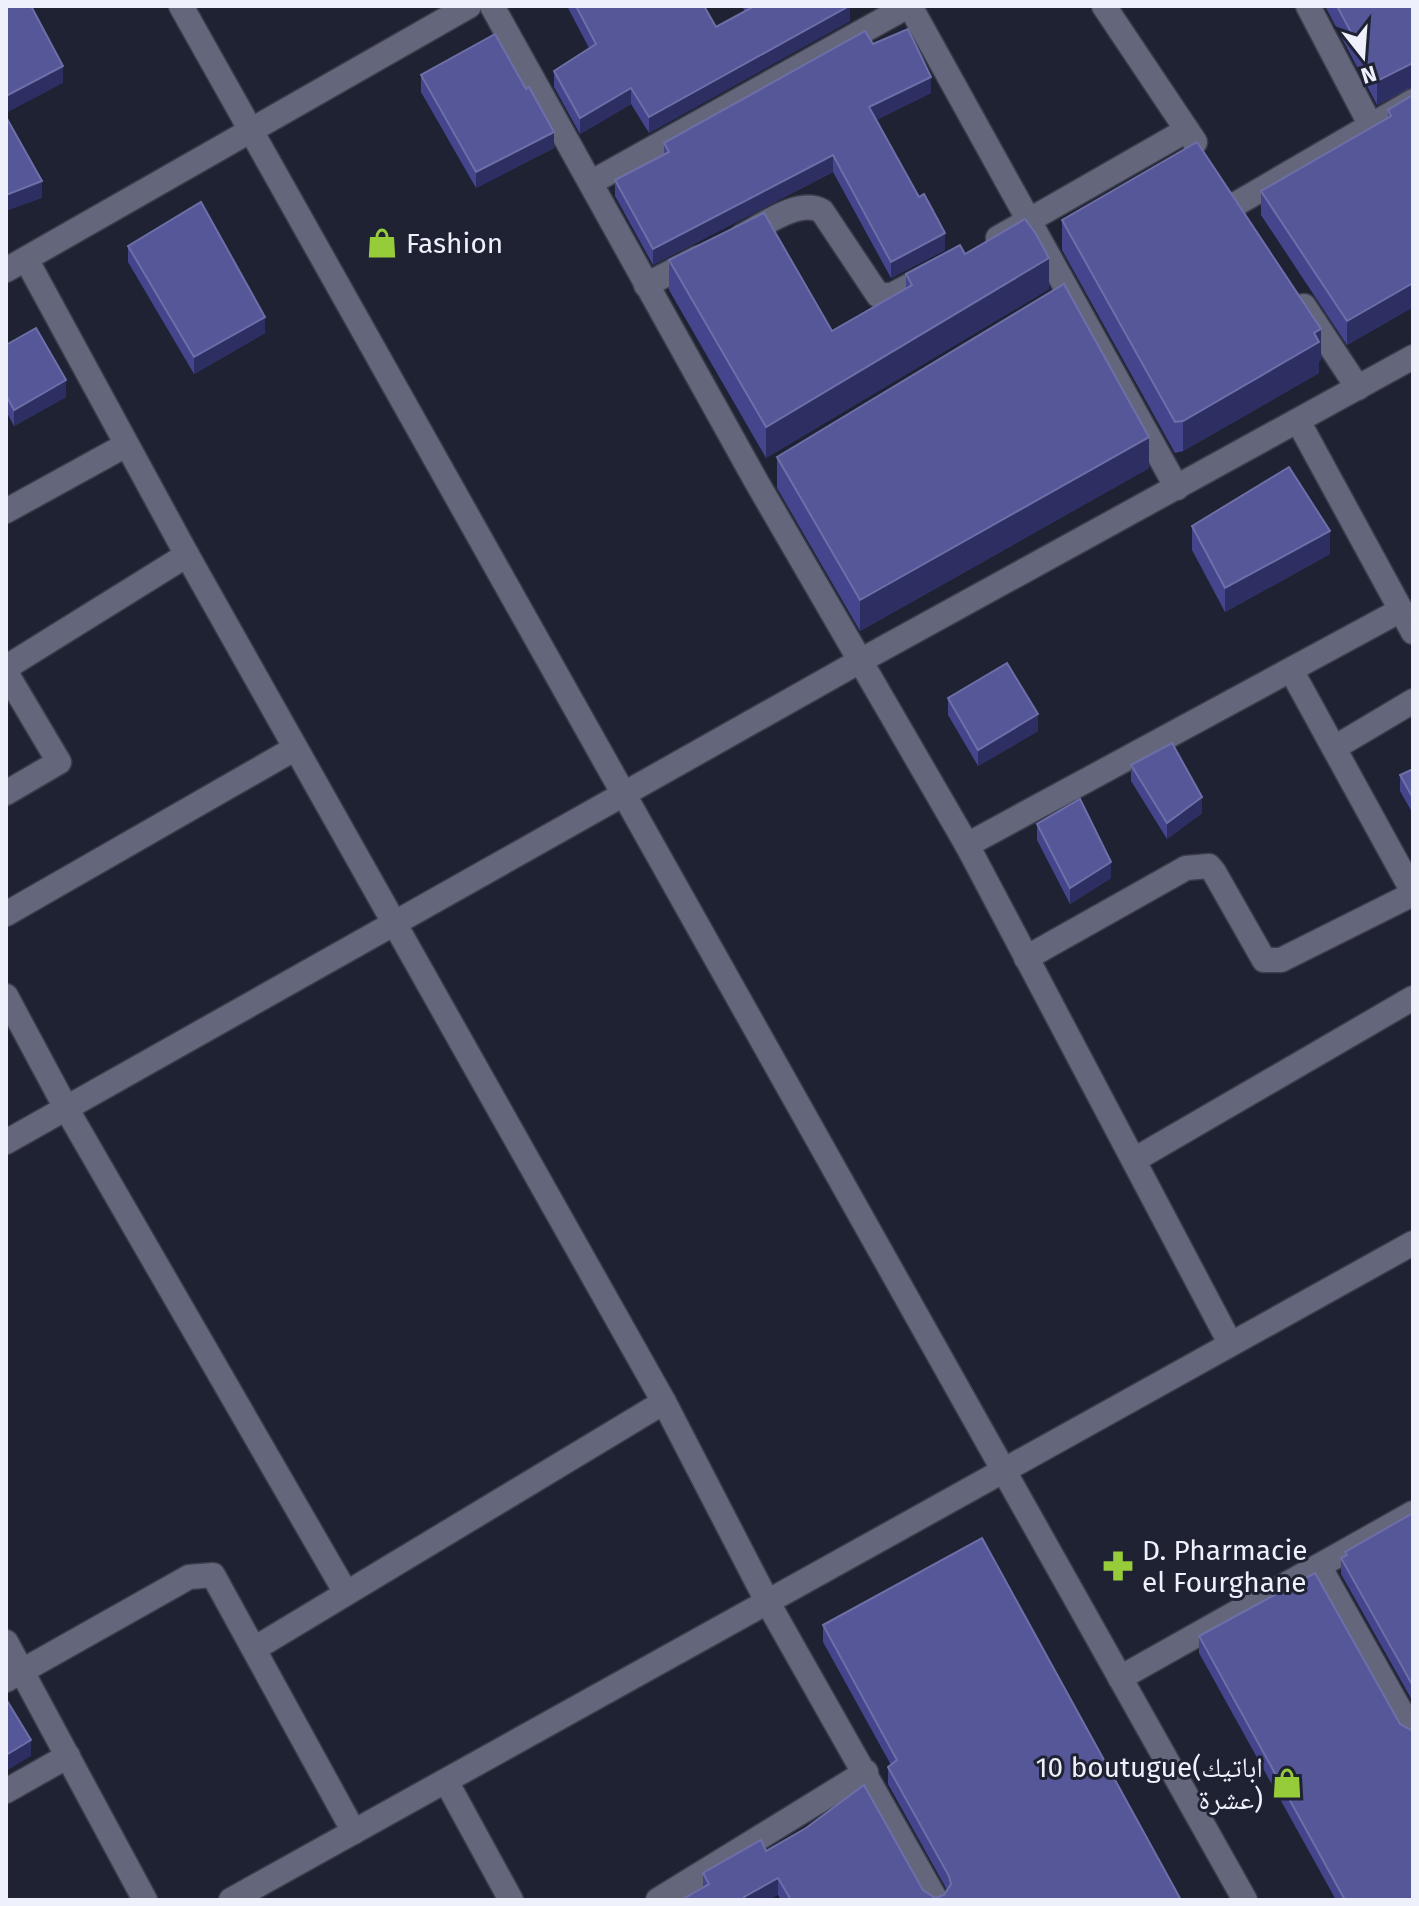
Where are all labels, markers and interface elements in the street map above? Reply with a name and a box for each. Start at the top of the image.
north arrow [1323,16,1403,96]
text: N [1358,60,1380,90]
shop icon: Fashion [365,226,399,260]
place label: Fashion [406,227,503,260]
place label: D. Pharmacie el Fourghane [1142,1534,1308,1599]
pharmacy icon: D. Pharmacie el Fourghane [1101,1549,1135,1583]
place label: 10 boutugue(اباتيك عشرة) [1035,1751,1263,1816]
shop icon: 10 boutugue(اباتيك عشرة) [1270,1766,1304,1800]

